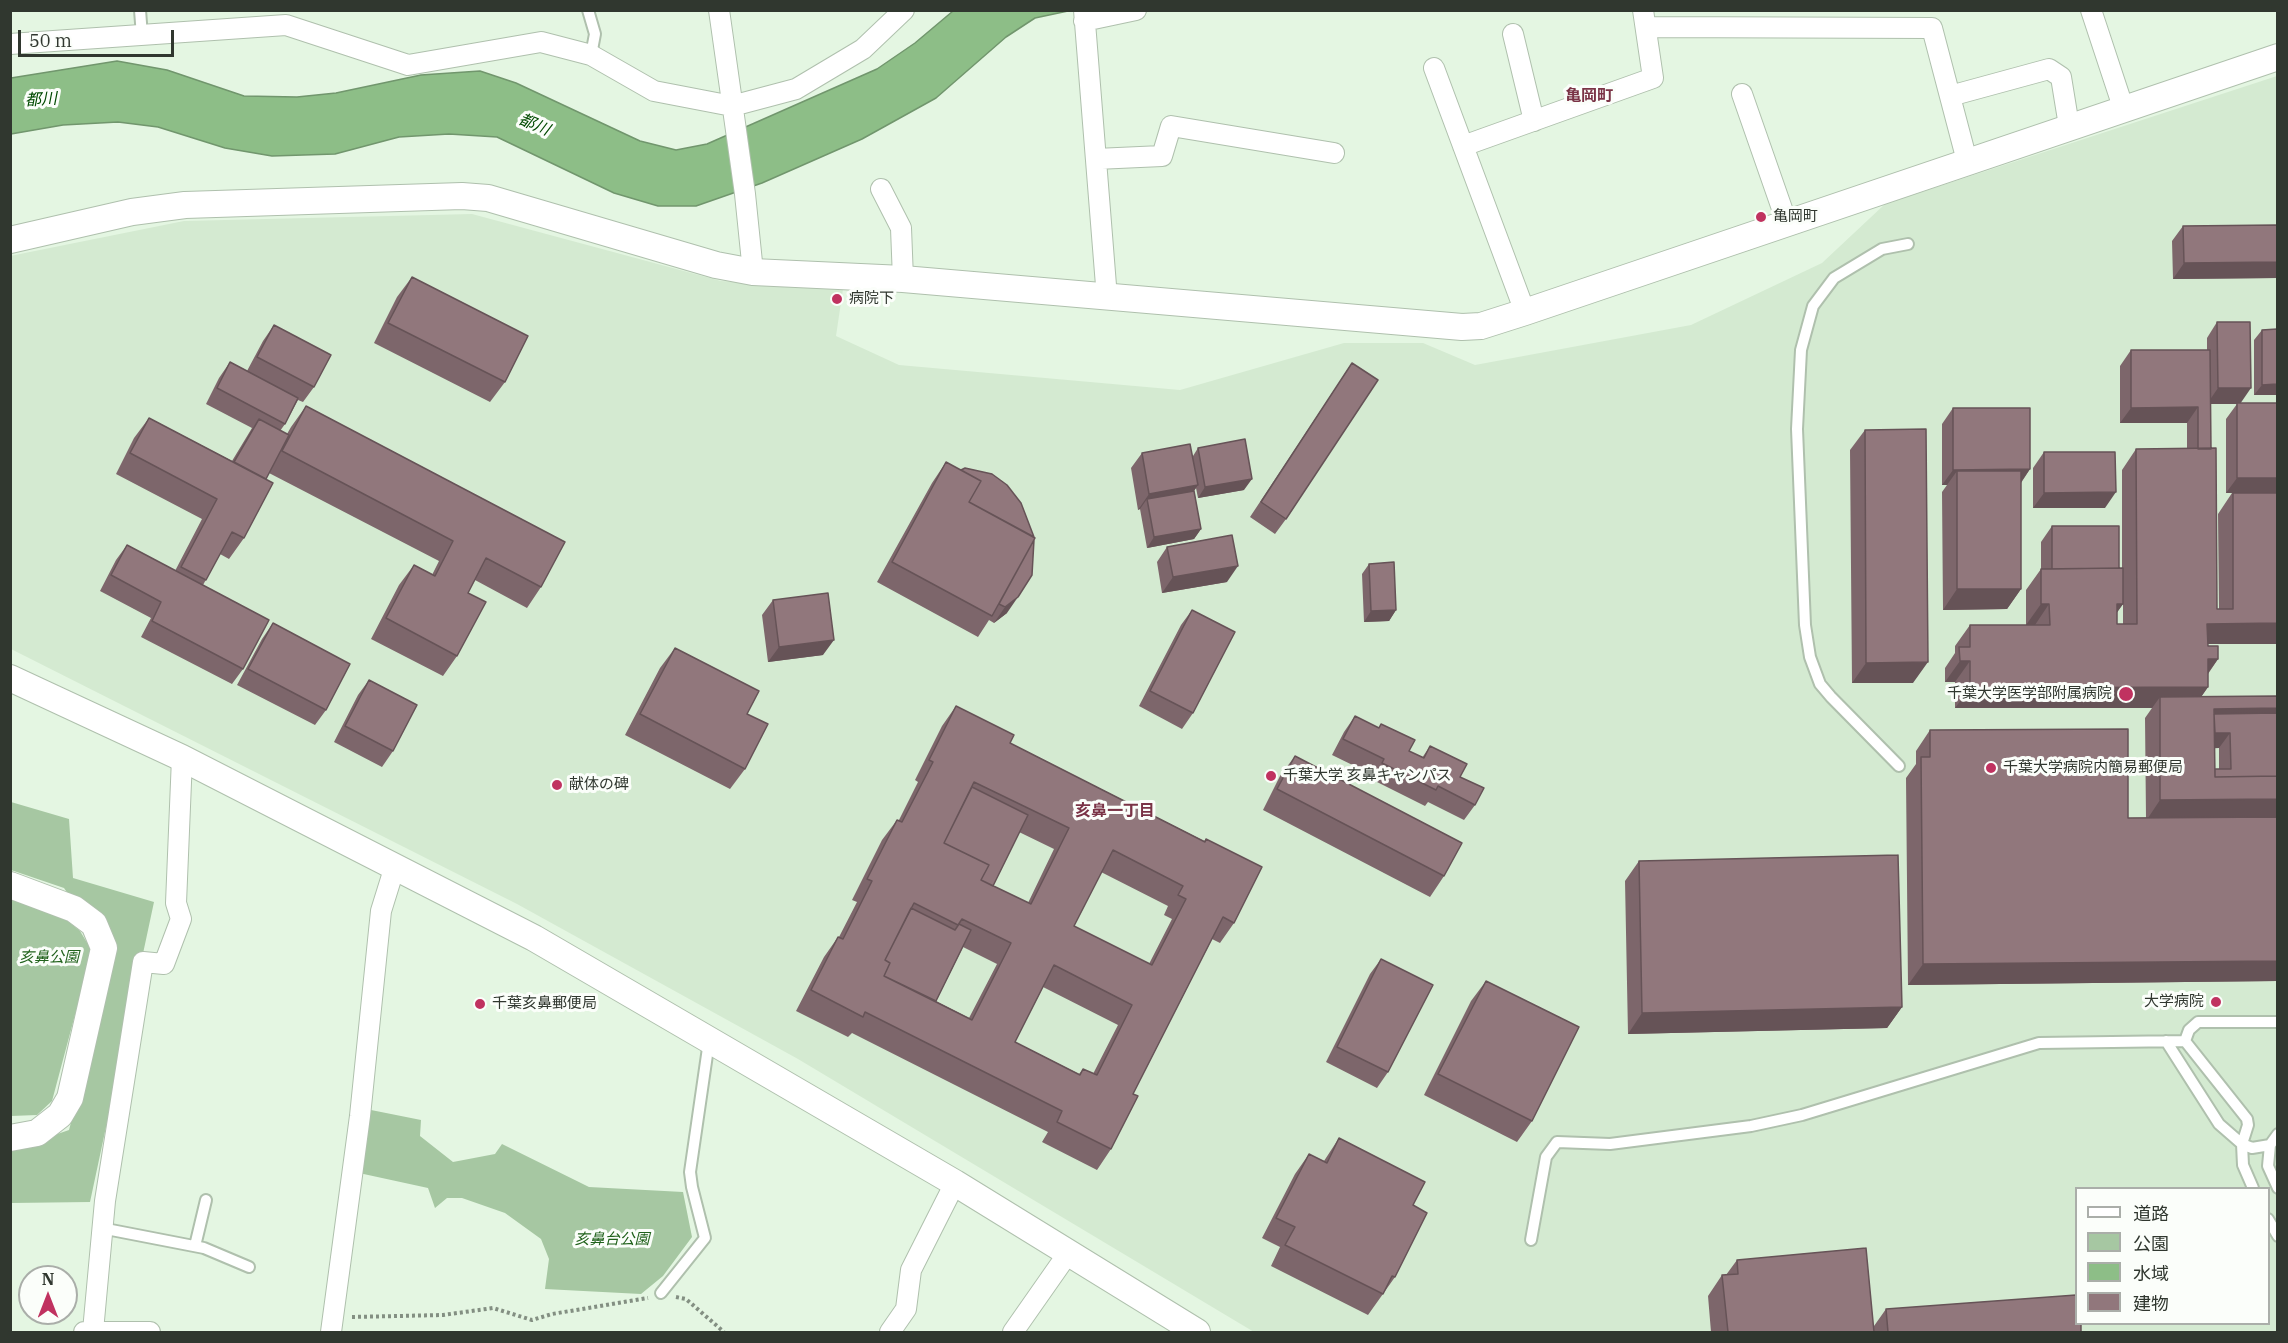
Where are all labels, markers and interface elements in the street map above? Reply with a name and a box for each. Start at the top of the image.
scale bar [21,18,177,56]
text: 50 m [29,29,72,52]
district label: 亀岡町 [1565,86,1613,106]
water label: 都川 [25,90,57,110]
water label: 都川 [516,110,552,140]
place label: 亀岡町 [1773,208,1818,226]
marker: 亀岡町 [1754,210,1768,224]
place label: 病院下 [849,290,894,308]
marker: 病院下 [830,292,844,306]
place label: 千葉大学医学部附属病院 [1947,685,2112,703]
marker: 千葉大学医学部附属病院 [2117,685,2135,703]
place label: 千葉大学病院内簡易郵便局 [2003,759,2183,777]
marker: 千葉大学病院内簡易郵便局 [1984,761,1998,775]
place label: 千葉大学 亥鼻キャンパス [1283,767,1451,785]
marker: 千葉大学 亥鼻キャンパス [1264,769,1278,783]
place label: 献体の碑 [569,776,629,794]
marker: 献体の碑 [550,778,564,792]
district label: 亥鼻一丁目 [1075,801,1155,821]
park label: 亥鼻公園 [19,949,79,967]
place label: 大学病院 [2144,993,2204,1011]
place label: 千葉亥鼻郵便局 [492,995,597,1013]
marker: 大学病院 [2209,995,2223,1009]
marker: 千葉亥鼻郵便局 [473,997,487,1011]
legend [2075,1187,2270,1325]
text: 道路 [2133,1202,2169,1225]
park label: 亥鼻台公園 [575,1231,649,1249]
text: 公園 [2133,1232,2169,1255]
text: 水域 [2133,1262,2169,1285]
north arrow [18,1265,78,1325]
text: N [42,1269,54,1289]
text: 建物 [2133,1292,2169,1315]

